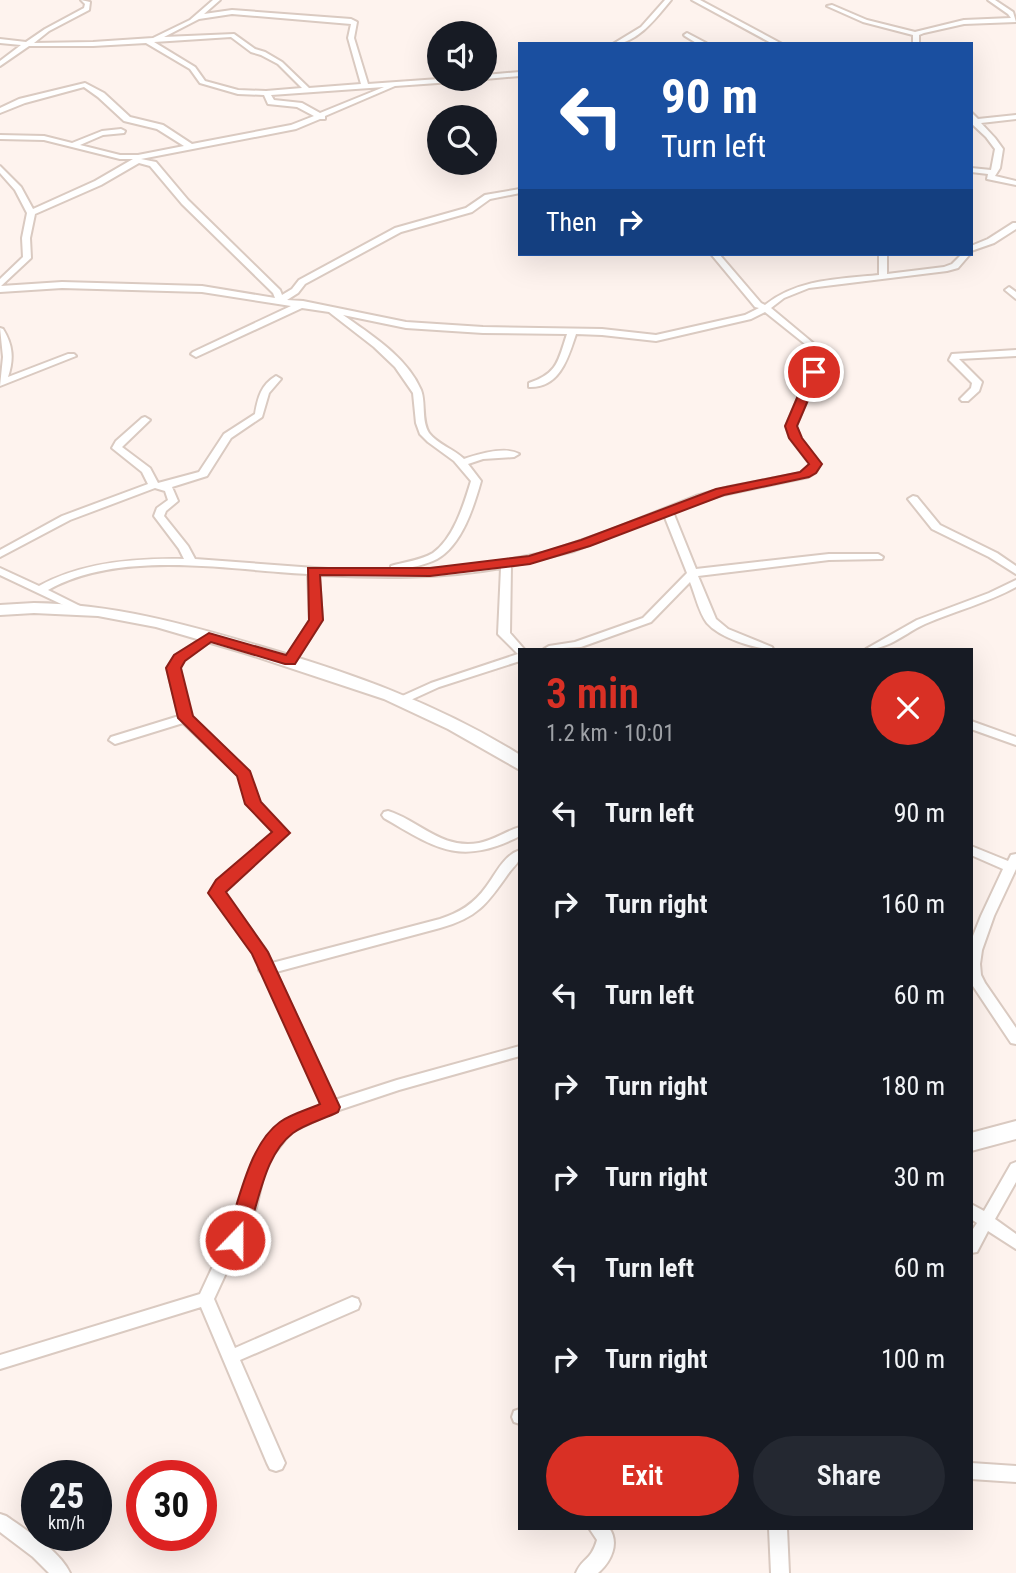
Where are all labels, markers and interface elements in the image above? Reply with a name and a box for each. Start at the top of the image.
map controls [427,21,497,175]
button: sound [427,21,497,91]
text: 90 m [661,68,758,125]
icon: left [546,70,637,161]
button: search [427,105,497,175]
text: Turn left [661,127,766,165]
icon: right [611,203,649,241]
text: Then [546,207,597,237]
pin [784,342,844,402]
icon: arrive [795,353,833,391]
text: 3 min [546,669,639,718]
button: close [871,671,945,745]
text: 1.2 km · 10:01 [546,720,675,747]
icon: left [546,794,584,832]
text: Turn left [605,798,694,828]
text: 90 m [894,798,945,828]
icon: right [546,885,584,923]
text: Turn right [605,889,707,919]
text: 160 m [881,889,945,919]
icon: left [546,976,584,1014]
text: Turn left [605,980,694,1010]
text: 60 m [894,980,945,1010]
icon: right [546,1067,584,1105]
text: Turn right [605,1071,707,1101]
text: 180 m [881,1071,945,1101]
icon: right [546,1158,584,1196]
text: Turn right [605,1162,707,1192]
text: 30 m [894,1162,945,1192]
position arrow [198,1203,272,1277]
icon: left [546,1249,584,1287]
text: Turn left [605,1253,694,1283]
text: 60 m [894,1253,945,1283]
icon: right [546,1340,584,1378]
text: Turn right [605,1344,707,1374]
text: 100 m [881,1344,945,1374]
button: Exit [546,1436,739,1516]
button: Share [753,1436,945,1516]
speed limit sign: 30 [126,1460,217,1551]
text: 25 [49,1476,84,1517]
text: km/h [48,1512,85,1533]

